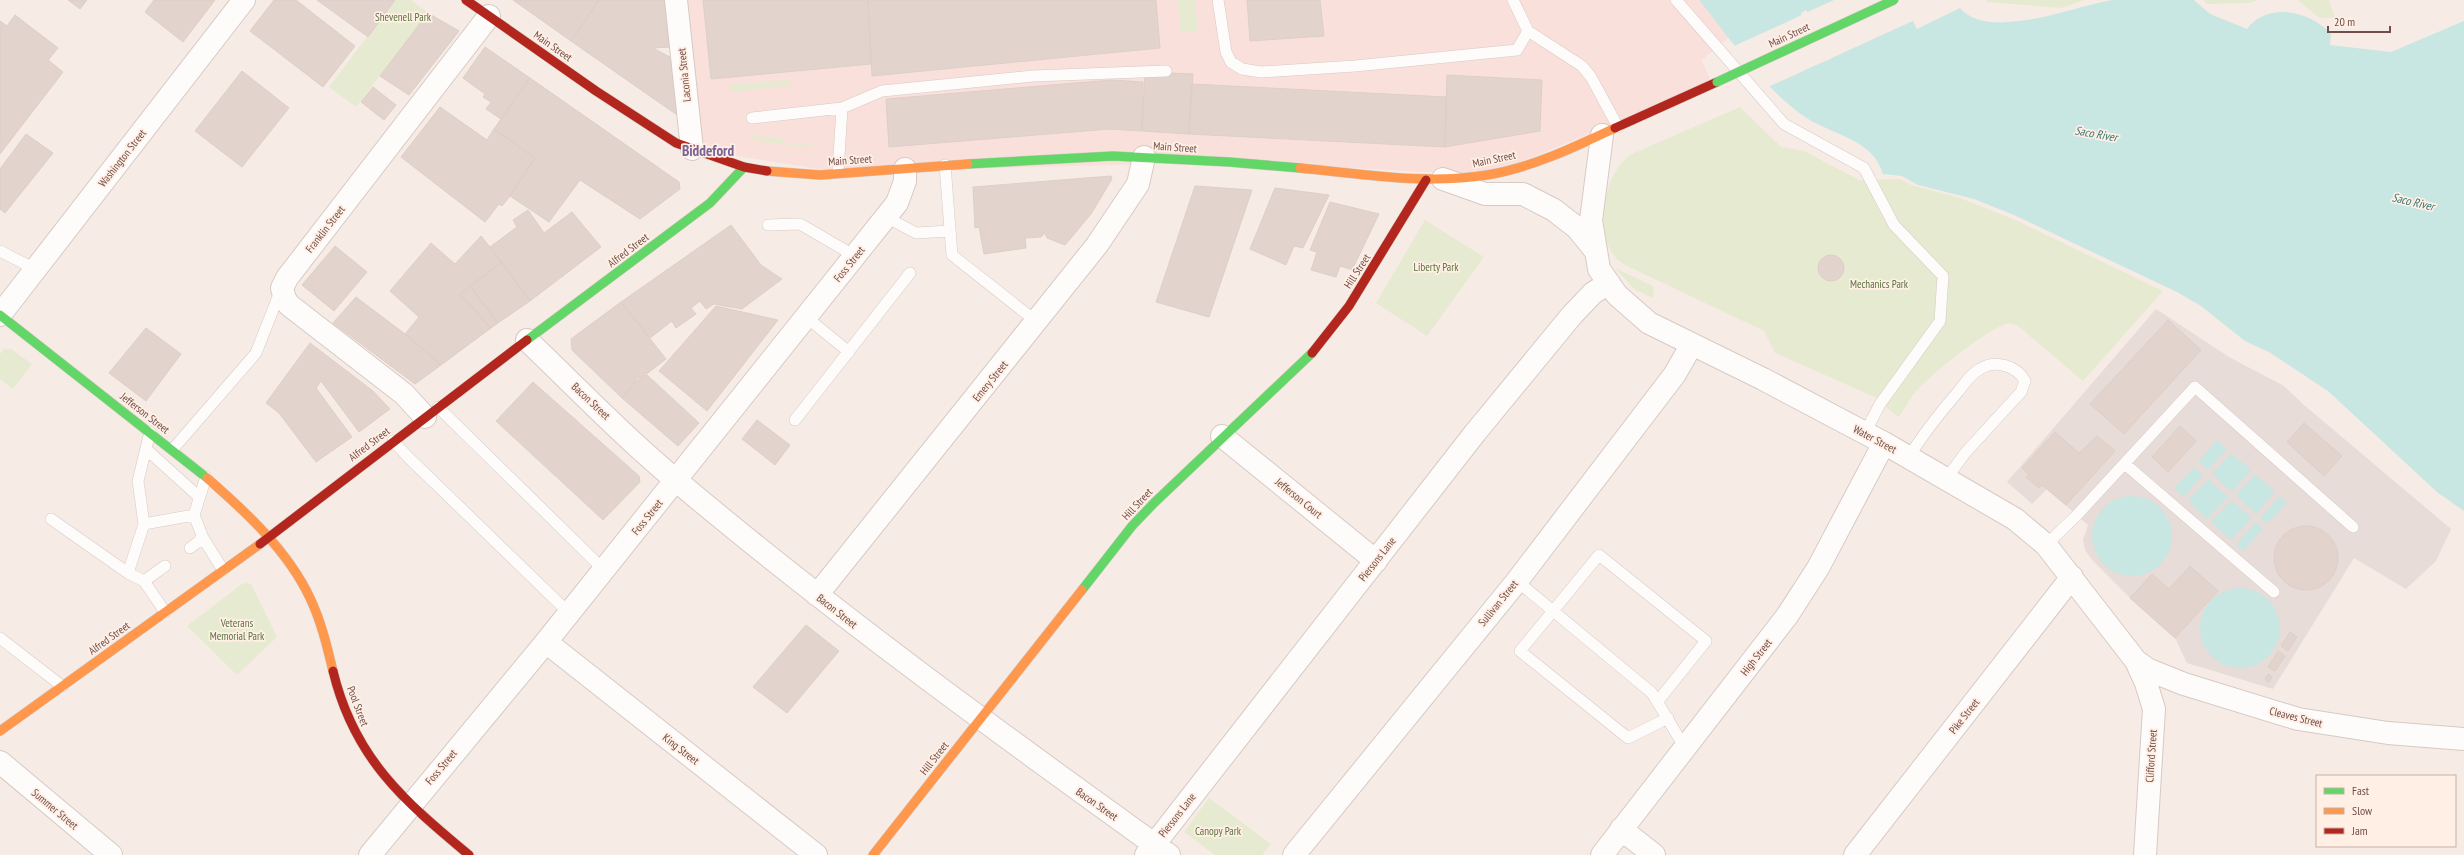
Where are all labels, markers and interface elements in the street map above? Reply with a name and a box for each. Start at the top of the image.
scale bar [2328,8,2390,34]
park label: Shevenell Park [375,10,432,24]
text: 20 m [2334,14,2355,29]
street label: Main Street [1766,19,1812,51]
street label: Main Street [531,28,575,64]
street label: Laconia Street [674,47,694,103]
water label: Saco River [2074,122,2120,145]
street label: Washington Street [95,126,149,190]
street label: Main Street [1153,138,1197,156]
district label: Biddeford [682,141,734,160]
street label: Main Street [1471,148,1517,170]
street label: Main Street [828,151,872,169]
water label: Saco River [2390,189,2437,214]
street label: Franklin Street [302,203,348,255]
street label: Alfred Street [605,230,651,270]
street label: Foss Street [830,243,868,285]
street label: Hill Street [1341,251,1373,291]
park label: Liberty Park [1413,260,1459,274]
park label: Mechanics Park [1850,277,1909,291]
street label: Emery Street [969,358,1011,404]
street label: Bacon Street [569,380,613,422]
street label: Jefferson Street [117,389,172,437]
street label: Water Street [1851,422,1899,456]
street label: Alfred Street [346,424,392,464]
street label: Jefferson Court [1272,474,1325,521]
street label: Hill Street [1119,485,1155,523]
street label: Foss Street [628,496,666,538]
street label: Piersons Lane [1355,534,1399,584]
street label: Sullivan Street [1475,577,1521,629]
street label: Bacon Street [814,591,860,631]
park label: Veterans Memorial Park [210,616,265,643]
street label: Alfred Street [85,618,133,658]
street label: High Street [1737,636,1775,678]
street label: Pool Street [344,684,372,728]
street label: Pike Street [1946,695,1982,737]
street label: Cleaves Street [2268,704,2324,730]
street label: Clifford Street [2142,729,2160,783]
street label: King Street [660,730,702,768]
street label: Hill Street [917,739,951,777]
street label: Foss Street [422,746,460,788]
legend [2316,775,2456,847]
text: Fast [2352,783,2370,798]
street label: Summer Street [29,785,81,833]
street label: Bacon Street [1073,785,1121,823]
street label: Piersons Lane [1155,790,1199,840]
text: Slow [2352,803,2373,818]
text: Jam [2351,823,2368,838]
park label: Canopy Park [1195,824,1242,838]

